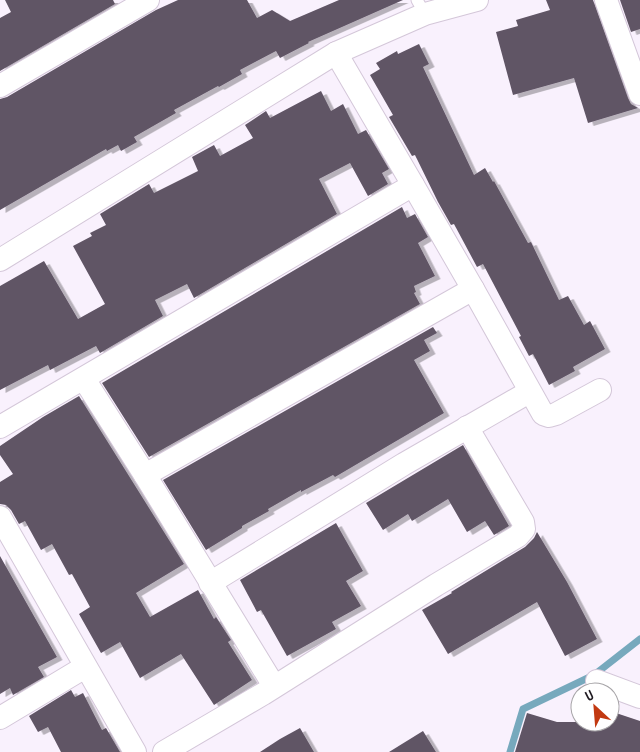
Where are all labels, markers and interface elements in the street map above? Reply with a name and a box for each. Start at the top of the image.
north arrow [570,682,620,732]
text: U [582,686,596,705]

